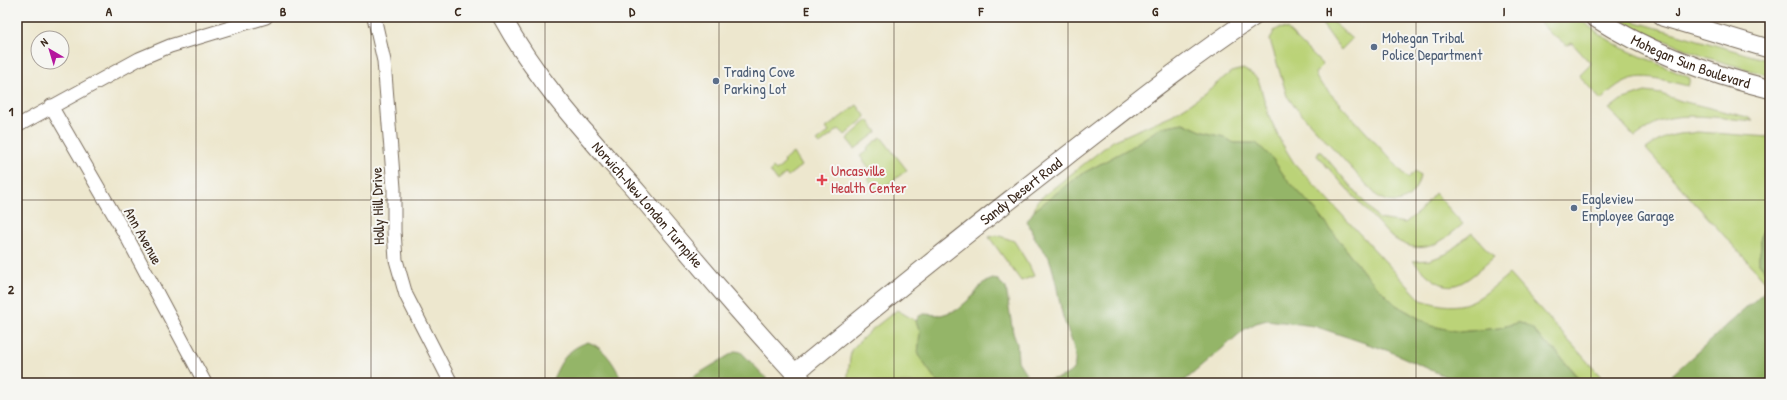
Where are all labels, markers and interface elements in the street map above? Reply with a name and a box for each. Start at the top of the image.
text: A [106,2,113,20]
text: B [280,2,287,20]
text: C [454,2,462,20]
text: D [629,2,636,20]
text: E [803,2,809,20]
text: F [978,2,985,20]
text: G [1152,2,1159,20]
text: H [1326,2,1332,20]
text: I [1502,2,1506,20]
text: J [1676,2,1681,20]
place label: Mohegan Tribal Police Department [1382,27,1483,65]
street label: Mohegan Sun Boulevard [1627,29,1753,94]
north arrow [30,30,70,70]
text: N [37,35,51,49]
marker: Mohegan Tribal Police Department [1369,42,1379,52]
place label: Trading Cove Parking Lot [724,61,795,99]
marker: Trading Cove Parking Lot [711,76,721,86]
text: 1 [9,102,14,120]
street label: Norwich-New London Turnpike [587,137,708,272]
street label: Sandy Desert Road [975,152,1066,230]
place label: Uncasville Health Center [831,160,907,198]
street label: Holly Hill Drive [366,167,389,245]
marker: Uncasville Health Center [816,174,828,186]
place label: Eagleview Employee Garage [1582,188,1674,226]
street label: Ann Avenue [119,203,168,268]
marker: Eagleview Employee Garage [1569,203,1579,213]
text: 2 [8,280,15,298]

